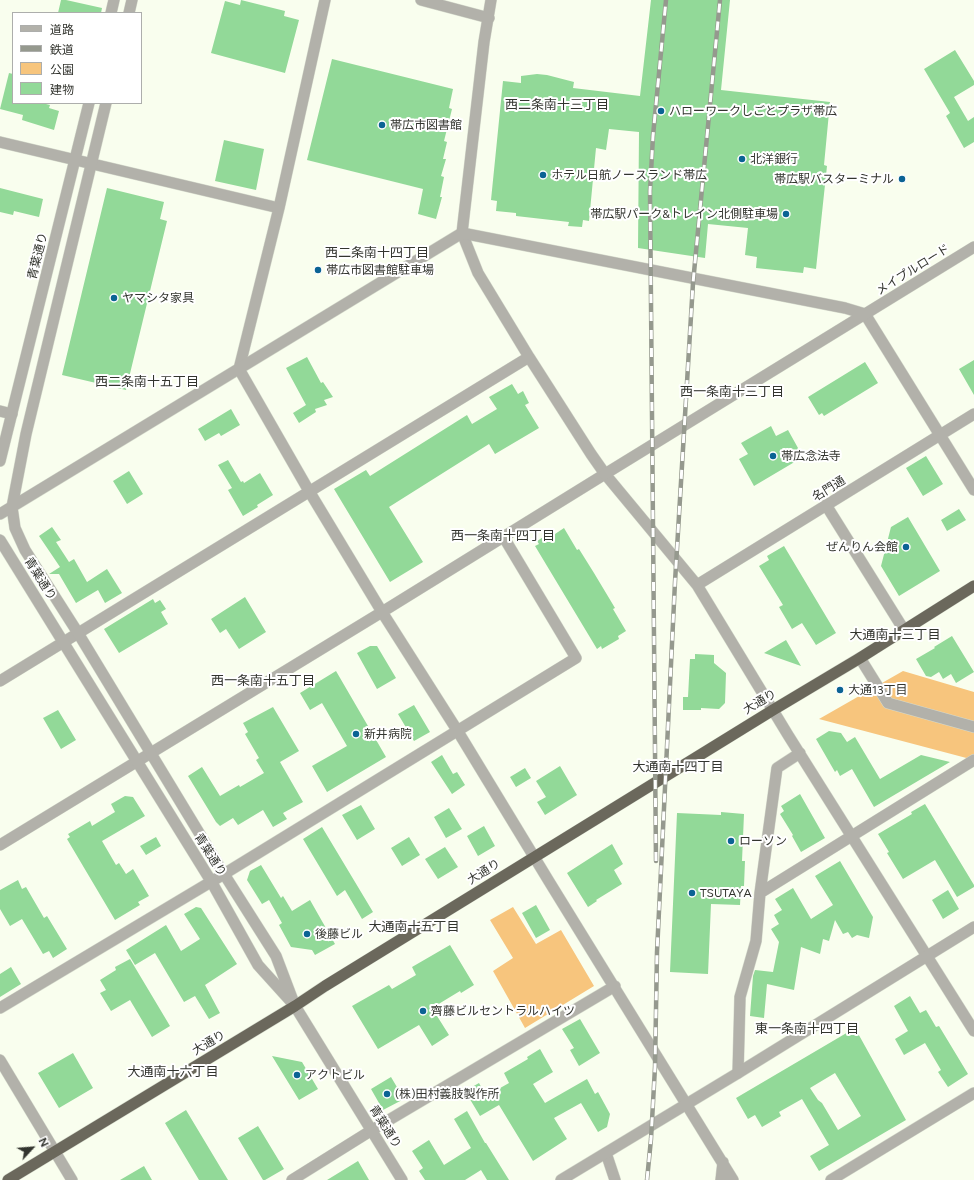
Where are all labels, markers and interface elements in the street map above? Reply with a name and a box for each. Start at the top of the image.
legend [12,12,142,104]
text: 道路 [50,23,74,37]
text: 鉄道 [50,43,74,57]
text: 公園 [50,63,74,77]
text: 建物 [50,83,74,97]
district label: 西二条南十三丁目 [505,97,609,113]
place label: ハローワークしごとプラザ帯広 [669,104,837,118]
marker: ハローワークしごとプラザ帯広 [656,106,666,116]
place label: 帯広市図書館 [390,118,462,132]
marker: 帯広市図書館 [377,120,387,130]
place label: 北洋銀行 [750,152,798,166]
marker: 北洋銀行 [737,154,747,164]
place label: ホテル日航ノースランド帯広 [551,168,707,182]
marker: ホテル日航ノースランド帯広 [538,170,548,180]
place label: 帯広駅バスターミナル [774,172,894,186]
marker: 帯広駅バスターミナル [897,174,907,184]
place label: 帯広駅パーク&トレイン北側駐車場 [590,207,778,221]
marker: 帯広駅パーク&トレイン北側駐車場 [781,209,791,219]
street label: 青葉通り [25,231,51,281]
street label: メイプルロード [874,242,952,298]
district label: 西二条南十四丁目 [325,245,429,261]
place label: 帯広市図書館駐車場 [326,263,434,277]
marker: 帯広市図書館駐車場 [313,265,323,275]
place label: ヤマシタ家具 [122,291,194,305]
marker: ヤマシタ家具 [109,293,119,303]
district label: 西二条南十五丁目 [95,374,199,390]
district label: 西一条南十三丁目 [680,384,784,400]
place label: 帯広念法寺 [781,449,841,463]
marker: 帯広念法寺 [768,451,778,461]
street label: 名門通 [810,473,848,505]
district label: 西一条南十四丁目 [451,528,555,544]
place label: ぜんりん会館 [826,540,898,554]
marker: ぜんりん会館 [901,542,911,552]
street label: 青葉通り [21,555,59,603]
district label: 大通南十三丁目 [850,627,940,643]
district label: 西一条南十五丁目 [211,673,315,689]
place label: 大通13丁目 [848,683,907,697]
marker: 大通13丁目 [835,685,845,695]
street label: 大通り [741,687,779,717]
place label: 新井病院 [364,727,412,741]
marker: 新井病院 [351,729,361,739]
district label: 大通南十四丁目 [633,759,723,775]
street label: 青葉通り [191,831,229,879]
place label: ローソン [739,834,787,848]
marker: ローソン [726,836,736,846]
street label: 大通り [465,856,503,888]
place label: TSUTAYA [700,886,752,900]
marker: TSUTAYA [687,888,697,898]
district label: 大通南十五丁目 [369,919,459,935]
place label: 後藤ビル [315,927,363,941]
marker: 後藤ビル [302,929,312,939]
place label: 齊藤ビルセントラルハイツ [431,1004,575,1018]
marker: 齊藤ビルセントラルハイツ [418,1006,428,1016]
district label: 東一条南十四丁目 [755,1021,859,1037]
street label: 大通り [190,1028,228,1058]
district label: 大通南十六丁目 [128,1064,218,1080]
place label: アクトビル [305,1068,365,1082]
marker: アクトビル [292,1070,302,1080]
place label: (株)田村義肢製作所 [395,1087,499,1101]
marker: (株)田村義肢製作所 [382,1089,392,1099]
street label: 青葉通り [366,1103,404,1151]
north arrow [12,1128,52,1168]
text: N [36,1136,51,1149]

